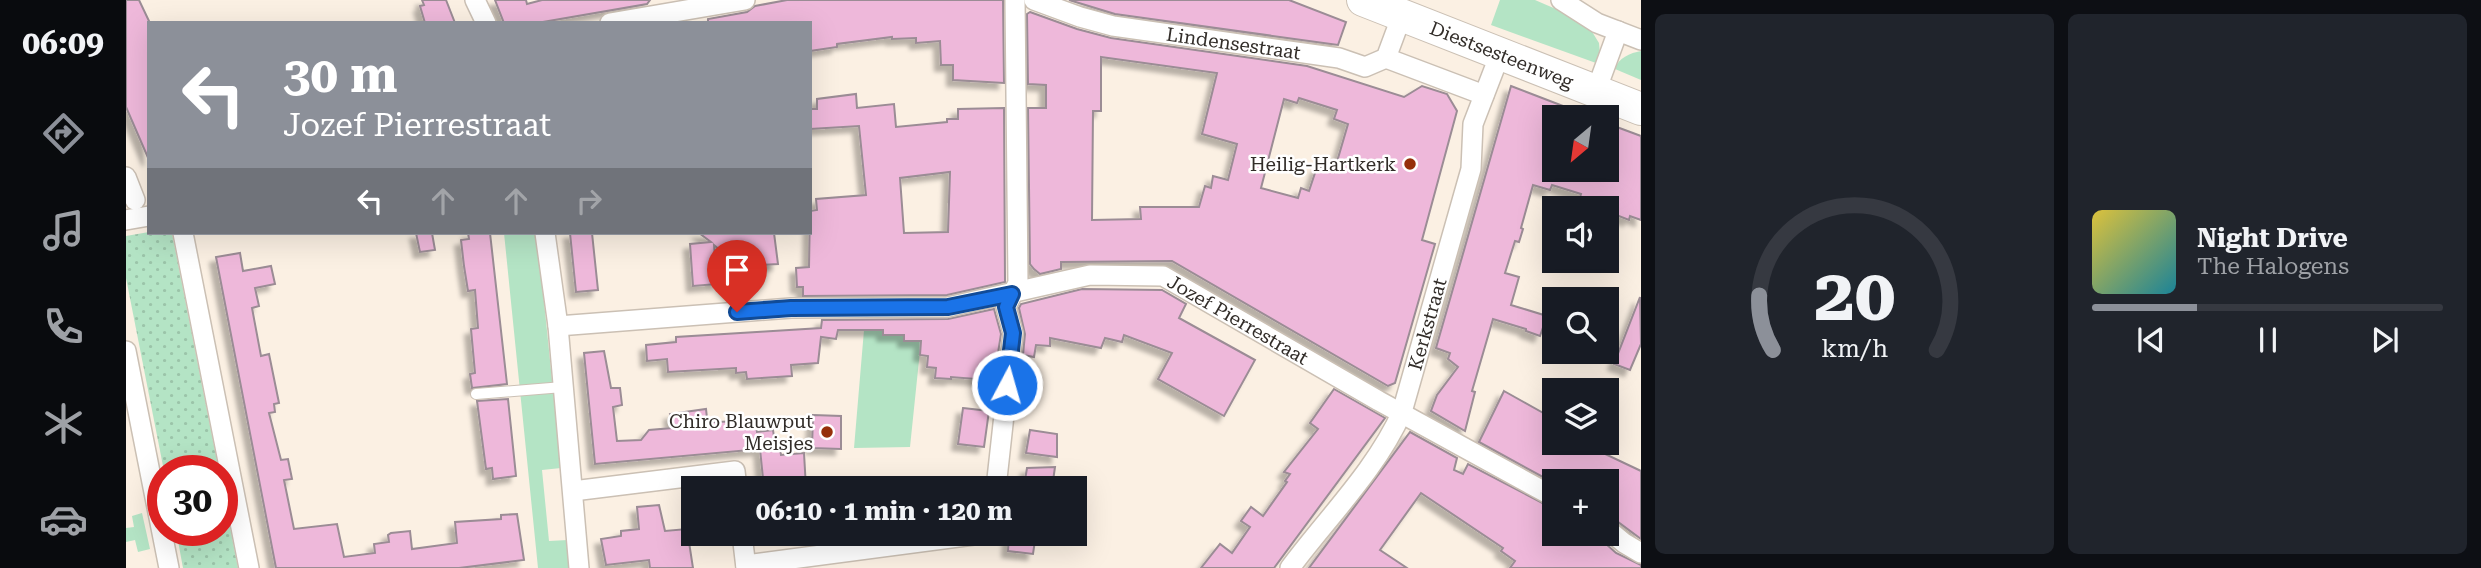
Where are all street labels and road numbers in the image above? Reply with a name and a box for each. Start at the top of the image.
street label: Diestsesteenweg [1427,16,1577,93]
street label: Lindensestraat [1165,23,1302,64]
street label: Jozef Pierrestraat [1163,270,1313,370]
street label: Kerkstraat [1403,276,1451,373]

